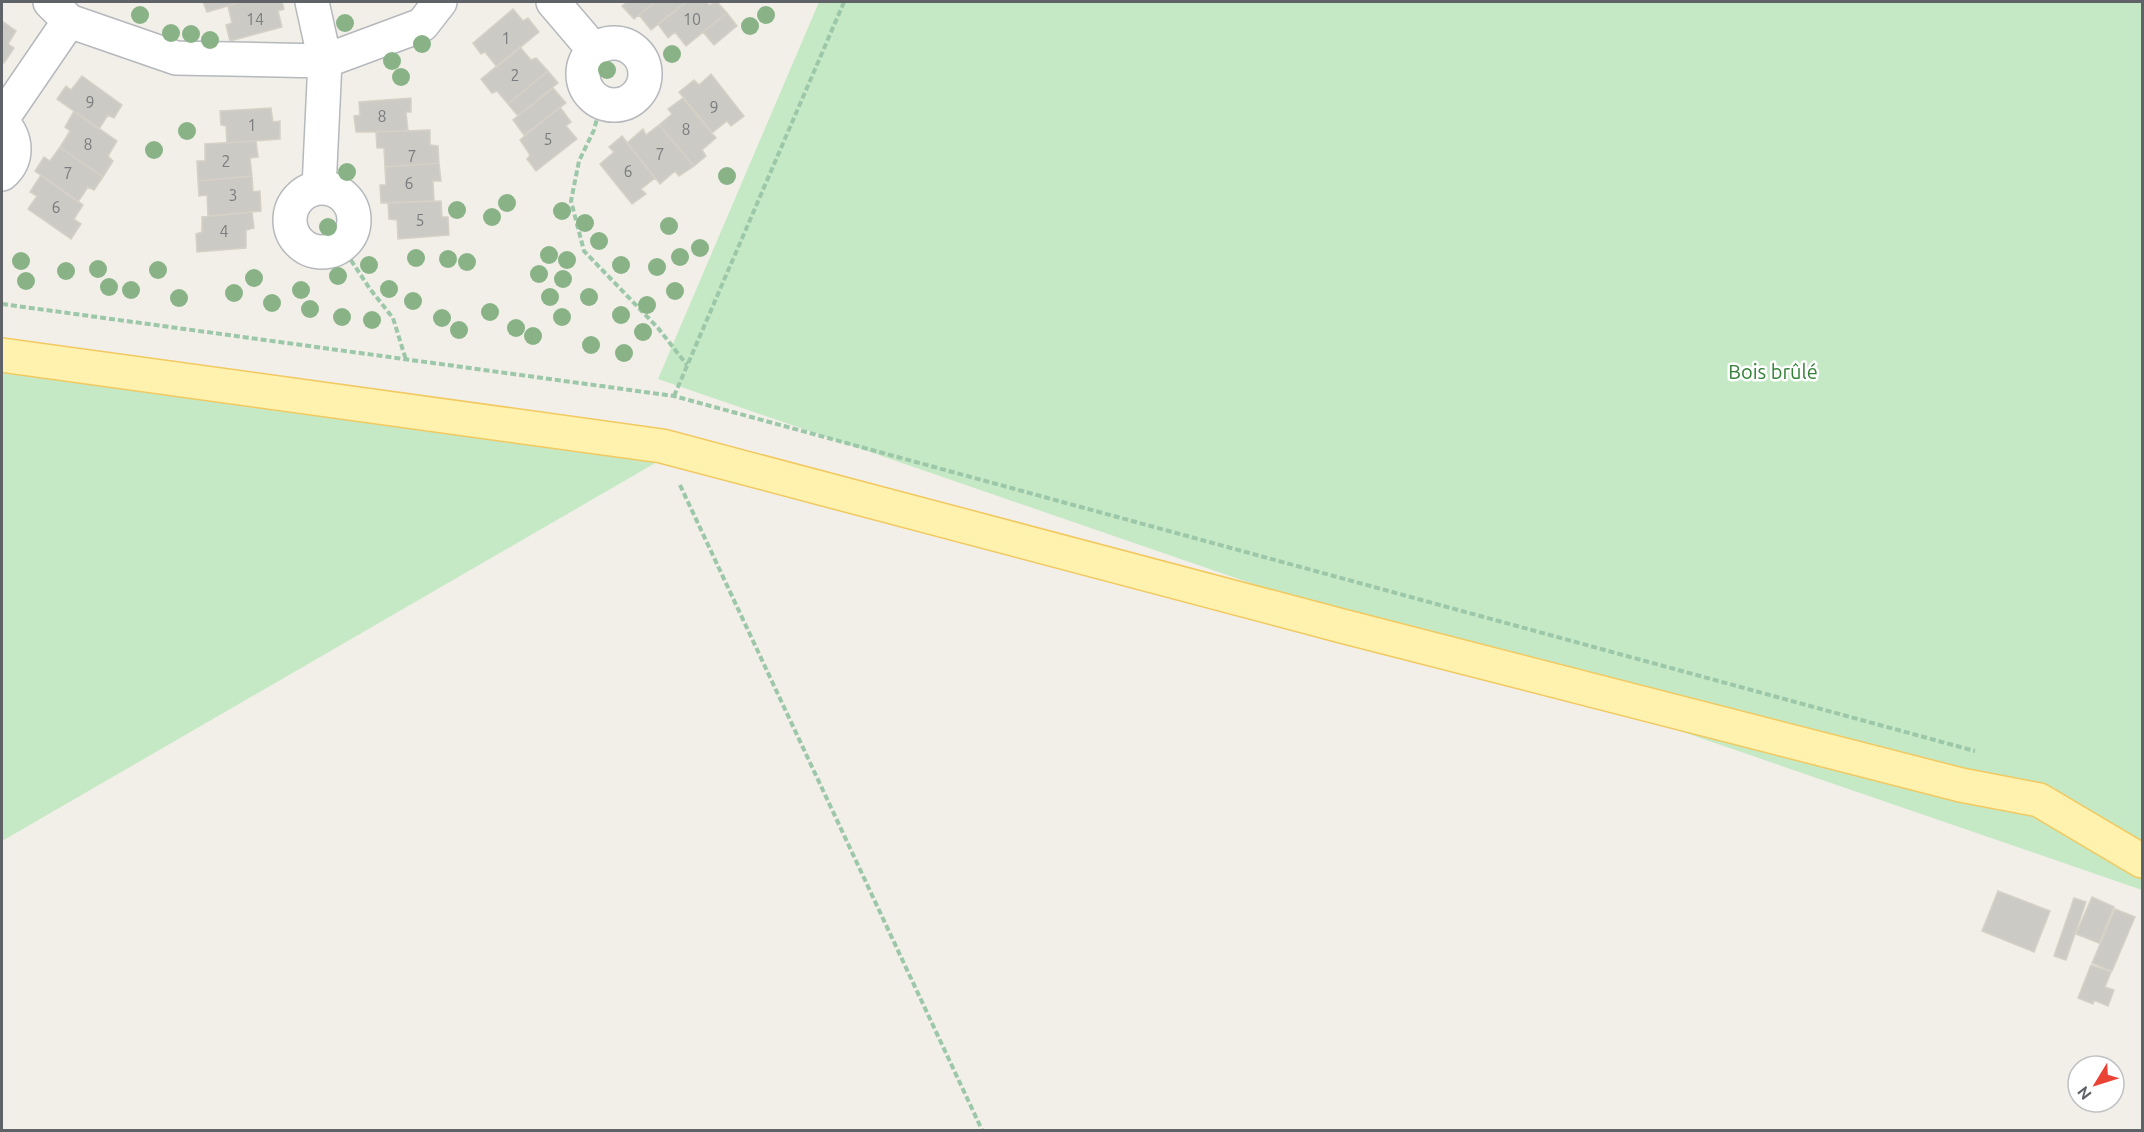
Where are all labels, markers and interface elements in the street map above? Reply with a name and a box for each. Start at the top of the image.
house number: 14 [246,10,264,28]
house number: 10 [683,10,701,28]
house number: 1 [501,29,511,47]
house number: 2 [510,66,520,84]
house number: 9 [85,93,95,111]
house number: 9 [709,98,719,116]
house number: 8 [377,107,387,125]
house number: 1 [247,116,257,134]
house number: 8 [681,120,691,138]
house number: 5 [543,130,553,148]
house number: 8 [83,135,93,153]
house number: 7 [655,145,665,163]
house number: 7 [407,147,417,165]
house number: 2 [221,152,231,170]
house number: 6 [623,162,633,180]
house number: 7 [63,164,73,182]
house number: 6 [404,174,414,192]
house number: 3 [228,186,238,204]
house number: 6 [51,198,61,216]
house number: 5 [415,211,425,229]
house number: 4 [219,222,229,240]
park label: Bois brûlé [1728,360,1818,383]
north arrow [2066,1054,2126,1114]
text: N [2073,1083,2095,1103]

